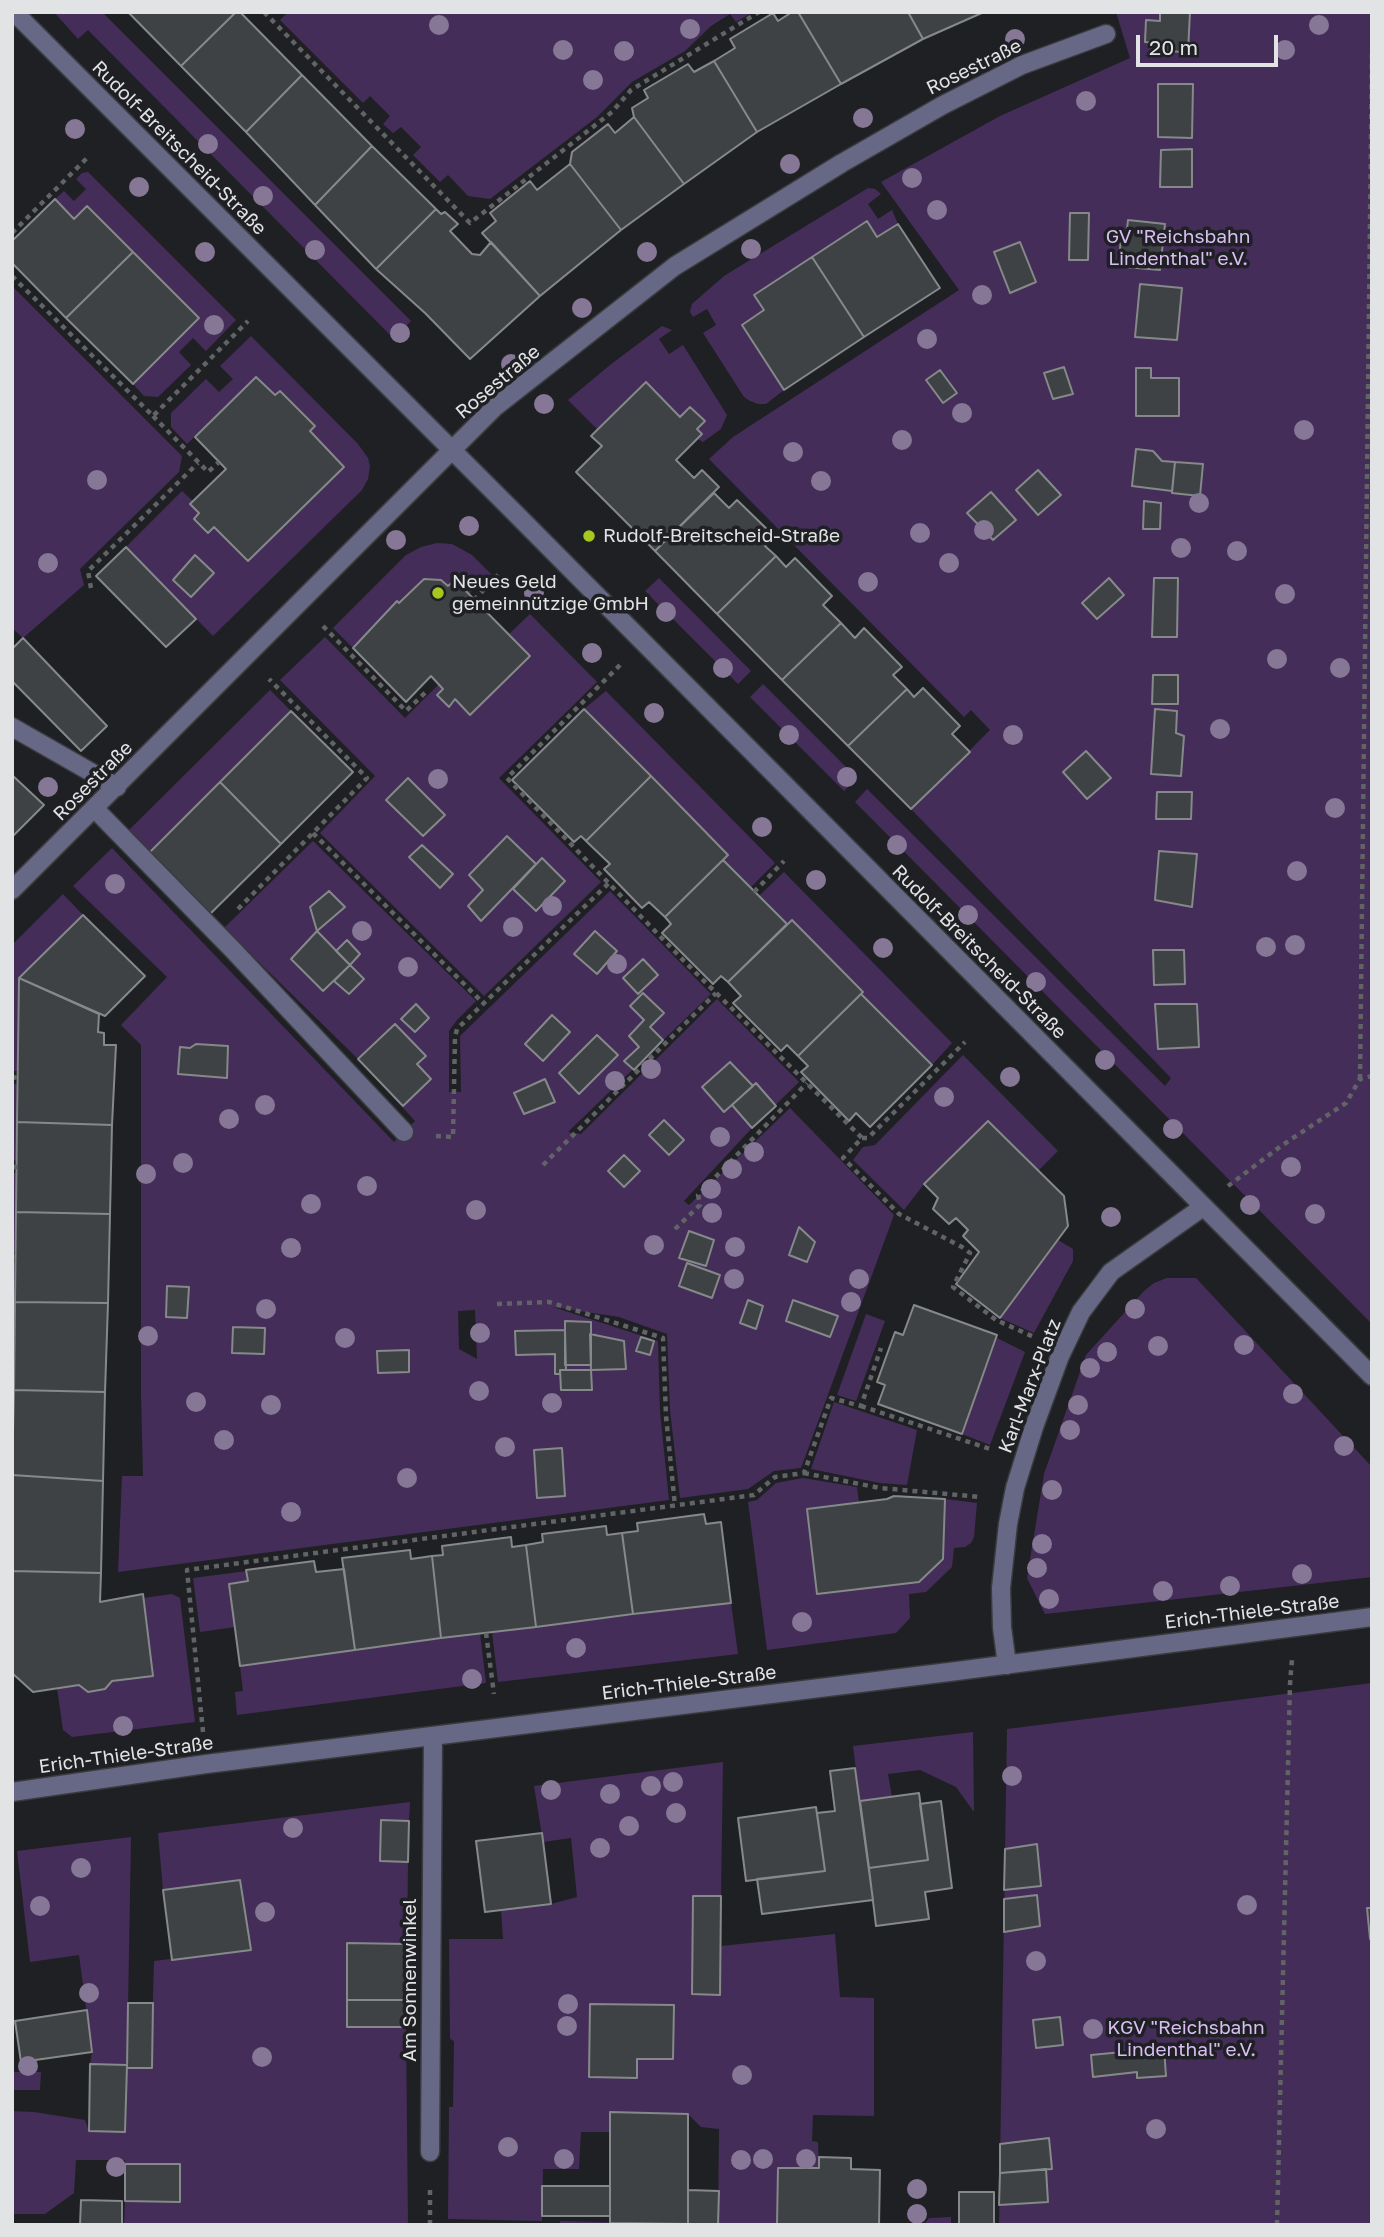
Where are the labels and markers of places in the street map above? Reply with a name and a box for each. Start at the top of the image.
place label: Rudolf-Breitscheid-Straße [603,525,840,547]
marker: Rudolf-Breitscheid-Straße [581,528,597,544]
place label: Neues Geld gemeinnützige GmbH [452,571,649,615]
marker: Neues Geld gemeinnützige GmbH [430,585,446,601]

